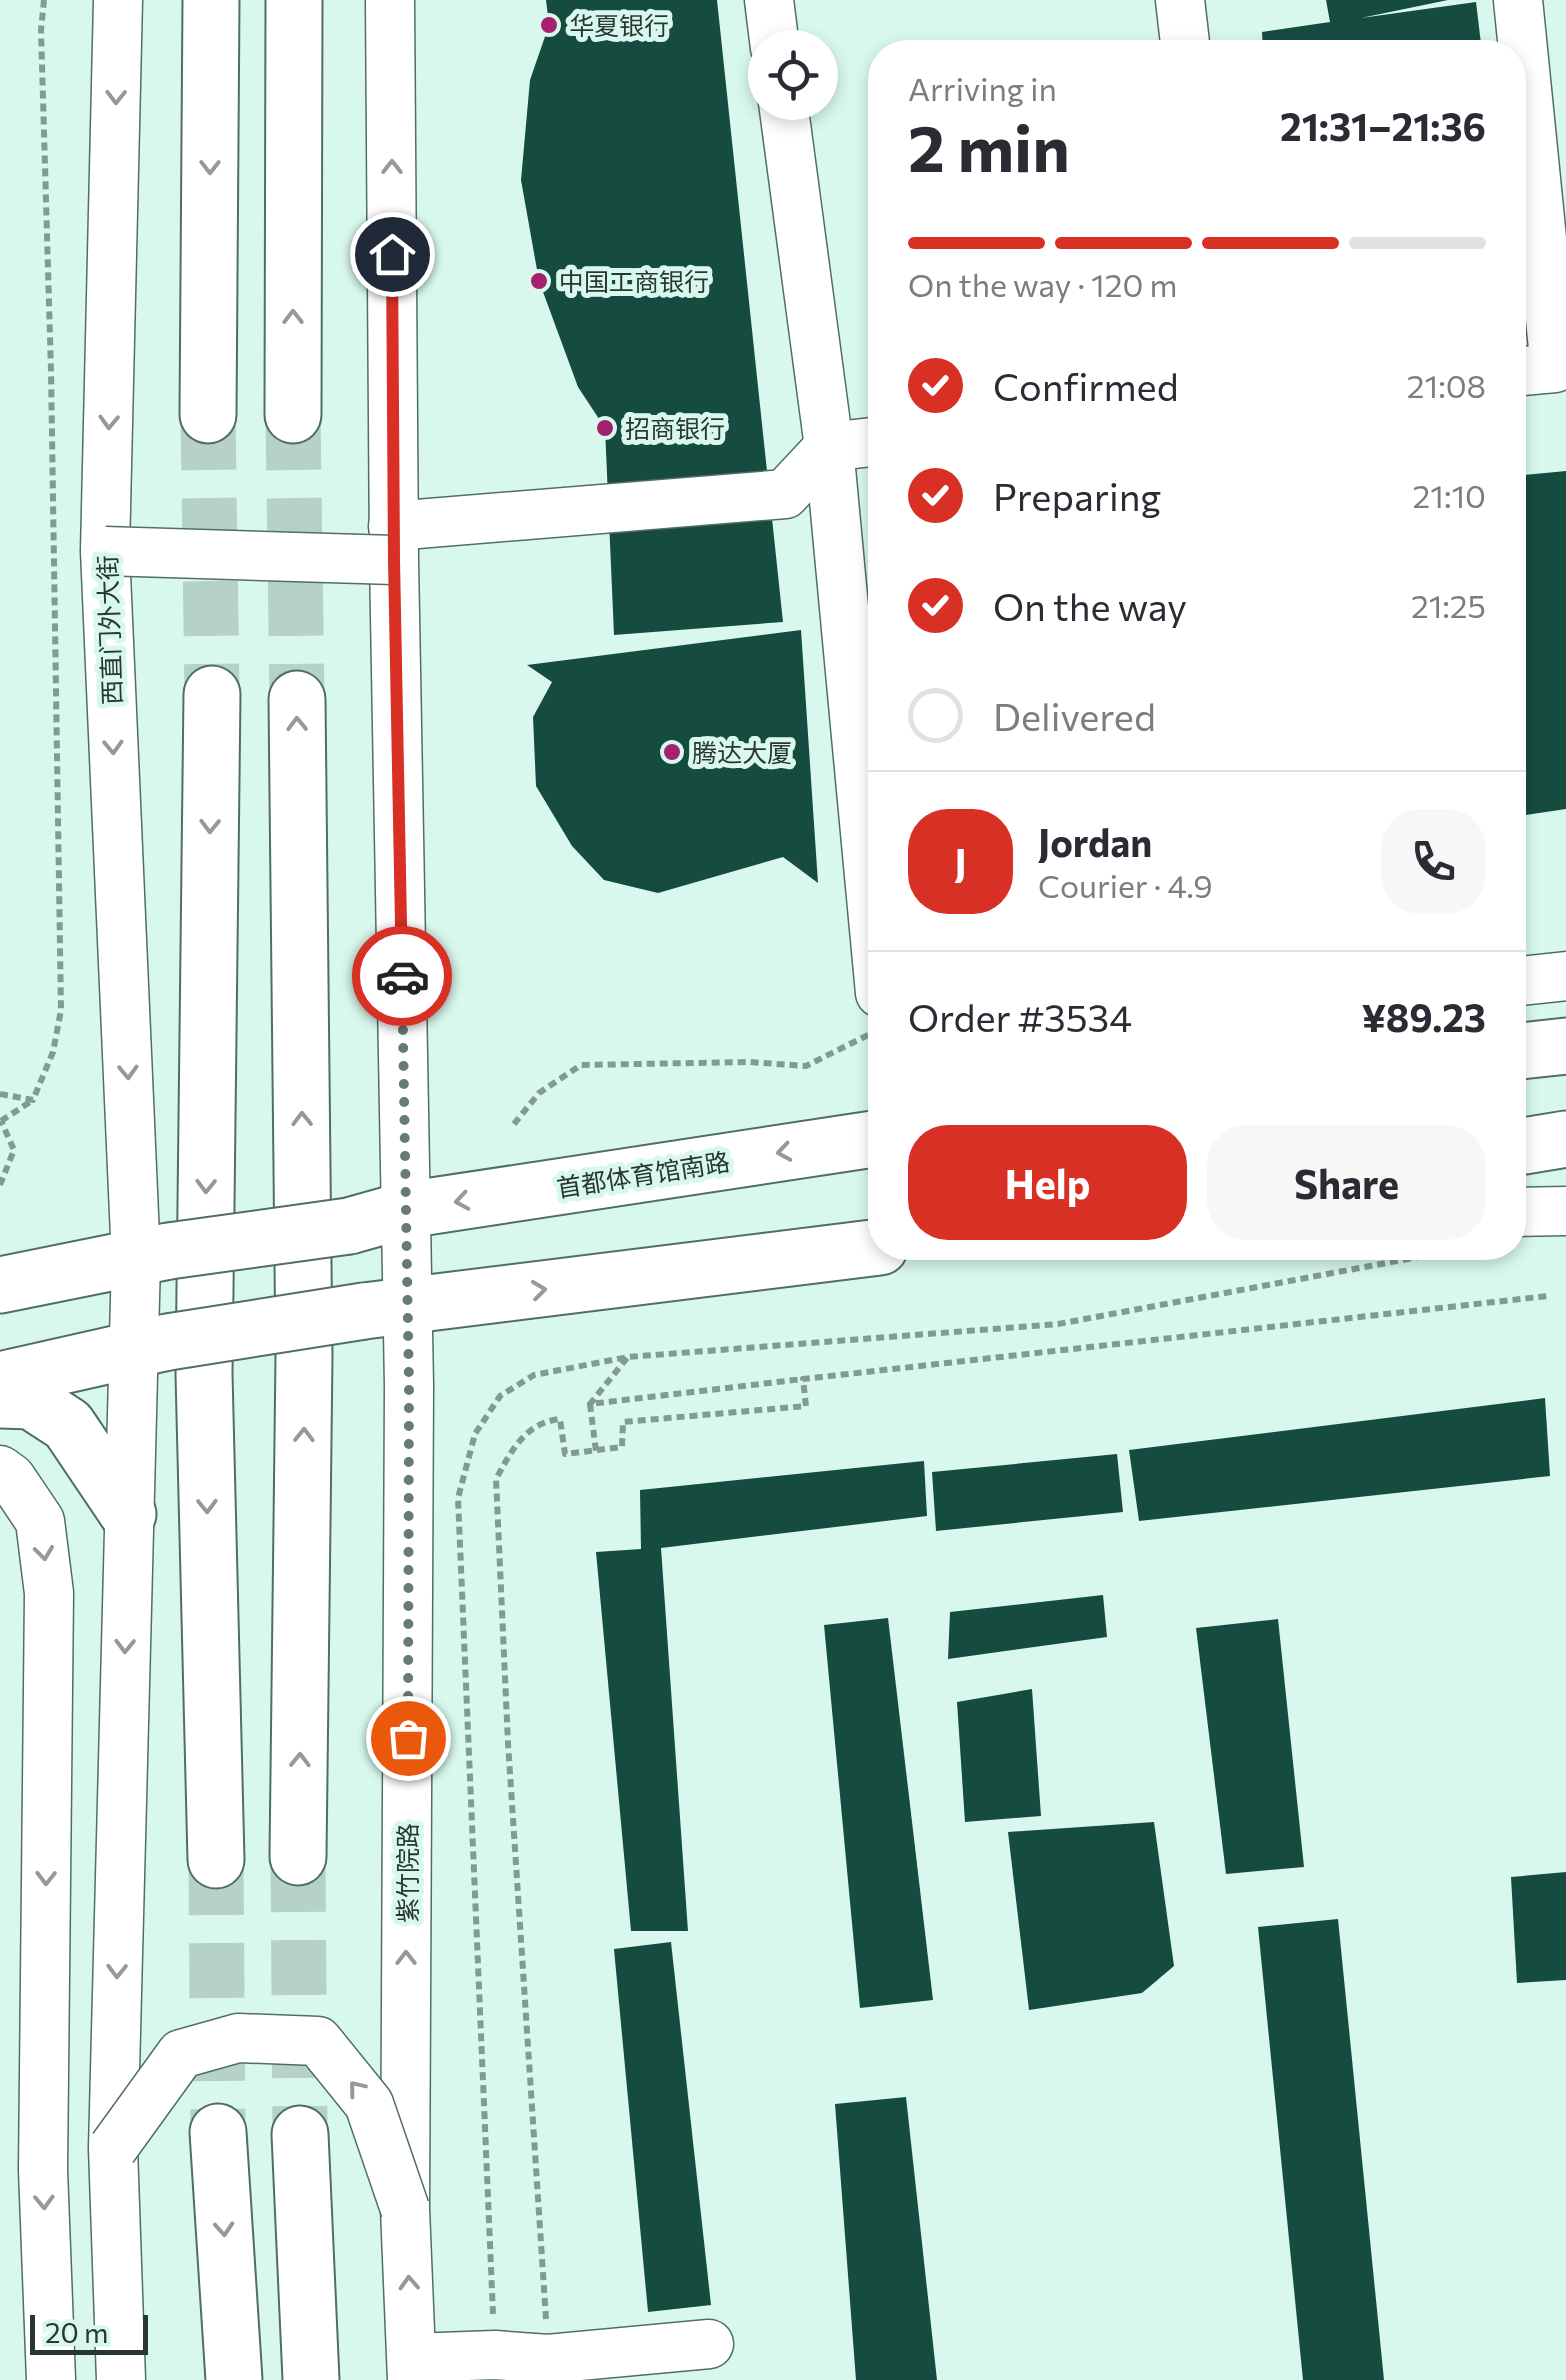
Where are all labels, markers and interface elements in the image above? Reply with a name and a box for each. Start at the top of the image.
place label: 华夏银行 [569,10,669,40]
marker: 华夏银行 [538,14,560,36]
map controls [748,30,838,120]
button: locate [748,30,838,120]
text: Arriving in [908,68,1057,108]
one-way arrow [106,90,127,106]
text: 21:31–21:36 [1280,102,1486,149]
text: 2 min [908,106,1070,185]
one-way arrow [381,159,403,174]
one-way arrow [199,160,221,176]
pin [350,212,435,297]
icon: home [365,227,420,282]
text: On the way · 120 m [908,264,1177,304]
place label: 中国工商银行 [559,266,709,296]
marker: 中国工商银行 [528,270,550,292]
one-way arrow [282,309,304,324]
icon: check [908,358,963,413]
text: Confirmed [993,362,1179,409]
text: 21:08 [1407,365,1486,405]
place label: 招商银行 [625,413,725,443]
one-way arrow [98,415,119,431]
marker: 招商银行 [594,417,616,439]
icon: check [908,468,963,523]
text: Preparing [993,472,1161,519]
text: 21:10 [1412,475,1486,515]
street label: 西直门外大街 [91,555,127,705]
icon: check [908,578,963,633]
text: On the way [993,582,1187,629]
text: 21:25 [1411,585,1486,625]
text: Delivered [993,692,1156,739]
one-way arrow [286,715,308,730]
place label: 腾达大厦 [692,737,792,767]
one-way arrow [103,740,124,756]
marker: 腾达大厦 [661,741,683,763]
button: phone [1381,809,1486,914]
text: Jordan [1038,818,1152,865]
one-way arrow [200,819,221,835]
text: J [954,838,967,885]
text: Courier · 4.9 [1038,865,1213,905]
courier [352,926,452,1026]
icon: car [375,949,430,1004]
text: Order #3534 [908,993,1132,1040]
text: ¥89.23 [1361,993,1486,1040]
one-way arrow [117,1064,138,1080]
one-way arrow [291,1110,312,1126]
button: Help [908,1125,1187,1240]
button: Share [1207,1125,1486,1240]
one-way arrow [775,1141,792,1162]
street label: 首都体育馆南路 [554,1145,732,1203]
one-way arrow [195,1180,217,1195]
one-way arrow [454,1190,471,1211]
one-way arrow [531,1280,547,1301]
one-way arrow [293,1426,314,1442]
one-way arrow [197,1499,218,1515]
one-way arrow [33,1545,54,1561]
one-way arrow [114,1639,135,1655]
pin [366,1696,451,1781]
icon: bag [381,1711,436,1766]
one-way arrow [289,1751,310,1767]
street label: 紫竹院路 [392,1823,422,1923]
one-way arrow [35,1870,57,1886]
one-way arrow [396,1949,417,1965]
one-way arrow [106,1964,128,1979]
one-way arrow [350,2081,368,2099]
one-way arrow [33,2195,54,2211]
one-way arrow [213,2222,234,2238]
one-way arrow [399,2274,420,2290]
scale bar [30,2310,148,2354]
text: 20 m [45,2315,109,2349]

